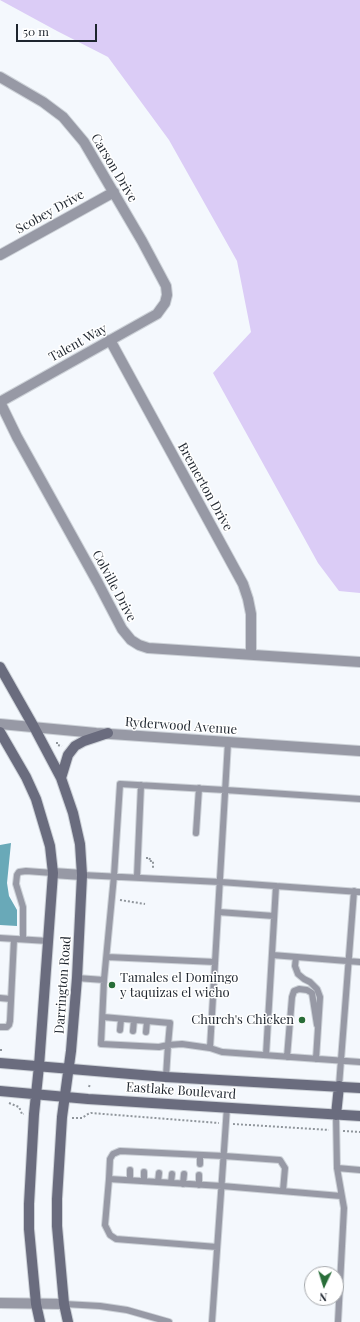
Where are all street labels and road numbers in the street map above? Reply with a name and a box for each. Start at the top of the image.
street label: Carson Drive [87,131,141,205]
street label: Scobey Drive [13,187,87,237]
street label: Talent Way [46,321,110,365]
street label: Bremerton Drive [174,440,236,534]
street label: Colville Drive [89,548,139,624]
street label: Ryderwood Avenue [124,714,238,738]
street label: Darrington Road [52,936,74,1034]
street label: Eastlake Boulevard [125,1079,237,1103]

